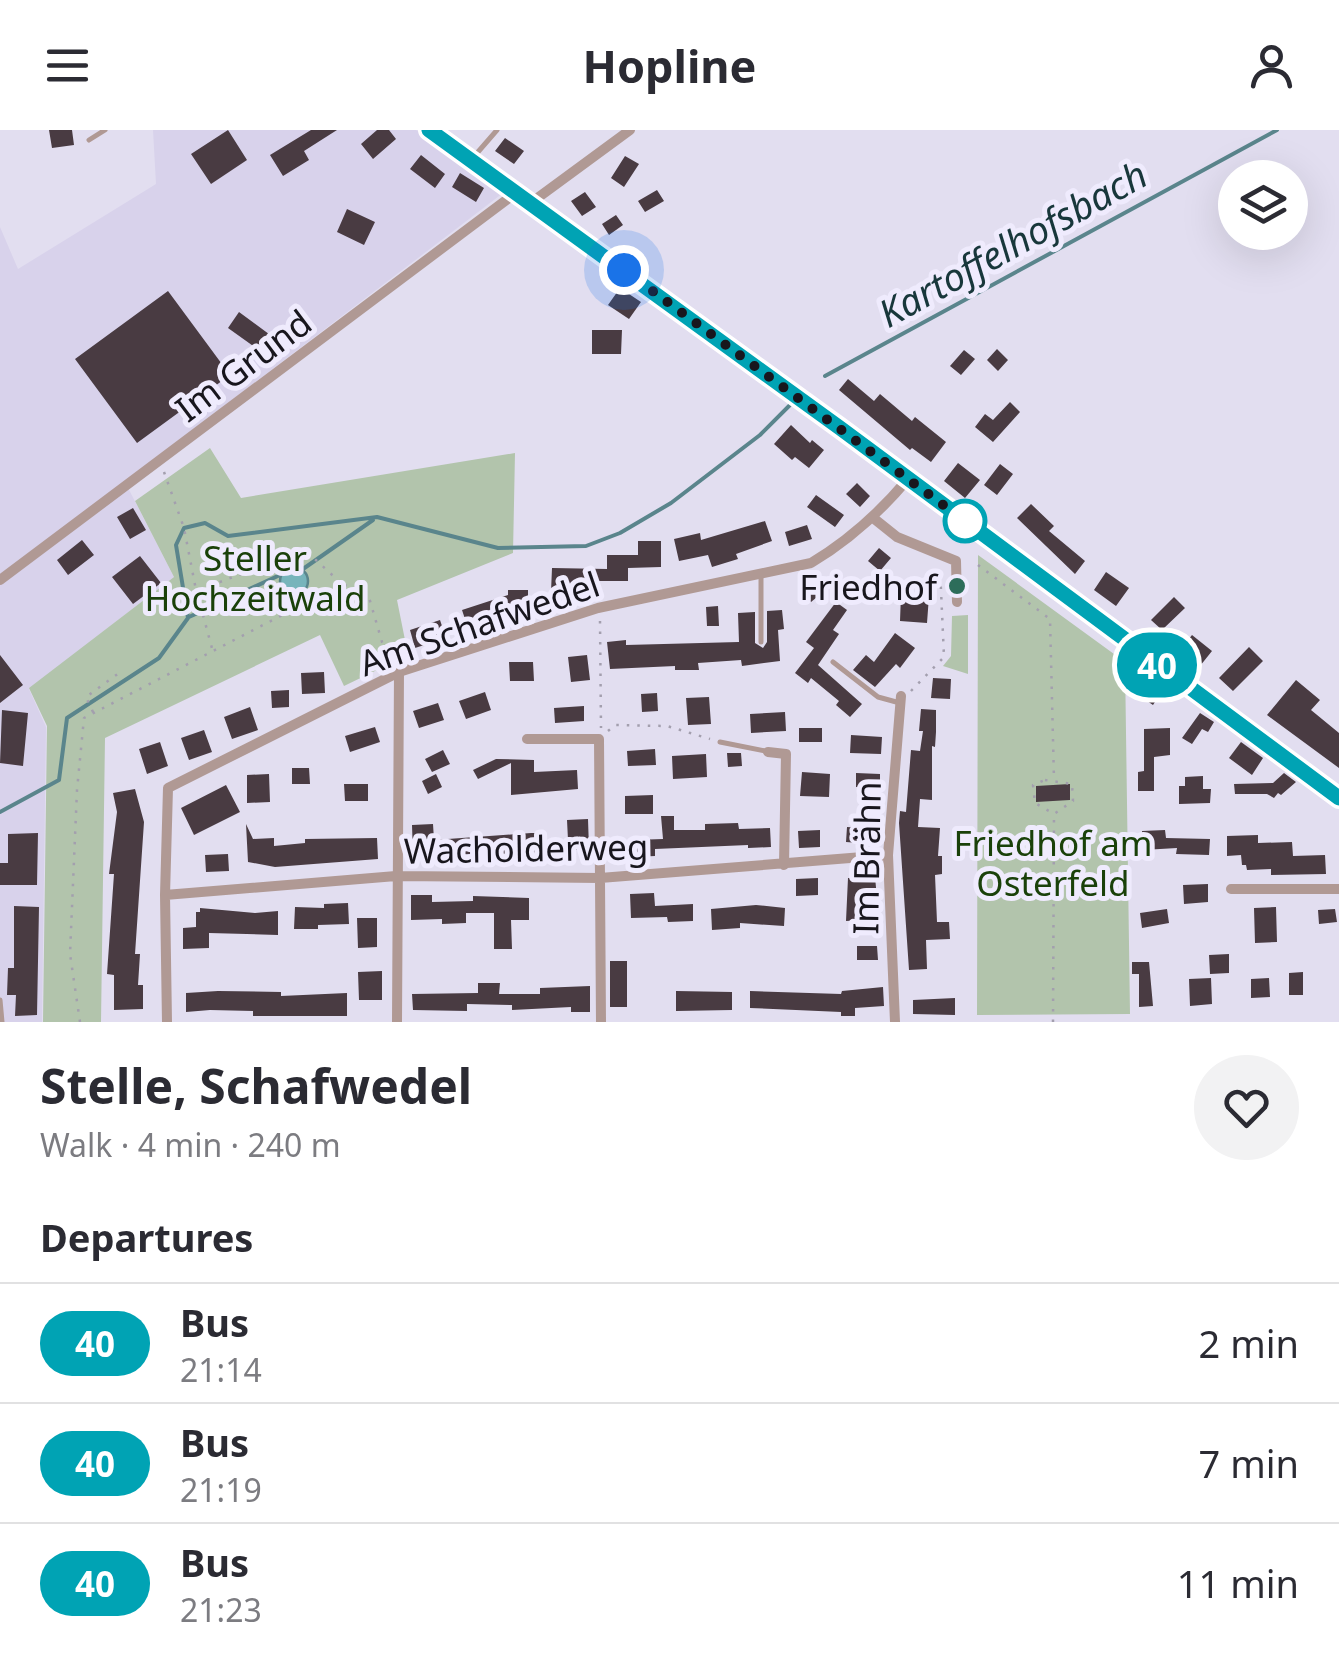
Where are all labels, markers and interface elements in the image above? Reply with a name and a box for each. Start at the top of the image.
text: Hopline [583,35,756,96]
icon: menu [40,38,95,93]
icon: person [1244,38,1299,93]
water label: Kartoffelhofsbach [868,148,1156,338]
map controls [1218,160,1308,250]
button: layers [1218,160,1308,250]
your location [599,245,649,295]
street label: Im Grund [166,299,320,431]
unlabelled marker [944,500,986,542]
park label: Steller Hochzeitwald [144,534,366,621]
street label: Am Schafwedel [353,560,605,686]
place label: Friedhof [799,563,939,610]
marker: Friedhof [946,575,968,597]
line badge: 40 [1112,632,1202,698]
text: 40 [1137,642,1177,689]
street label: Im Brähn [841,781,891,935]
park label: Friedhof am Osterfeld [953,819,1153,906]
street label: Wacholderweg [403,822,649,874]
text: Stelle, Schafwedel [40,1053,472,1118]
button: heart [1194,1055,1299,1160]
text: Walk · 4 min · 240 m [40,1123,341,1166]
text: Departures [40,1211,253,1263]
text: Bus [180,1296,249,1348]
text: 2 min [1199,1317,1299,1369]
text: 40 [75,1320,115,1367]
text: 21:14 [180,1348,262,1391]
text: Bus [180,1416,249,1468]
text: 7 min [1199,1437,1299,1489]
text: 40 [75,1440,115,1487]
text: 21:19 [180,1468,262,1511]
text: Bus [180,1536,249,1588]
text: 11 min [1177,1557,1299,1609]
text: 40 [75,1560,115,1607]
text: 21:23 [180,1588,262,1631]

